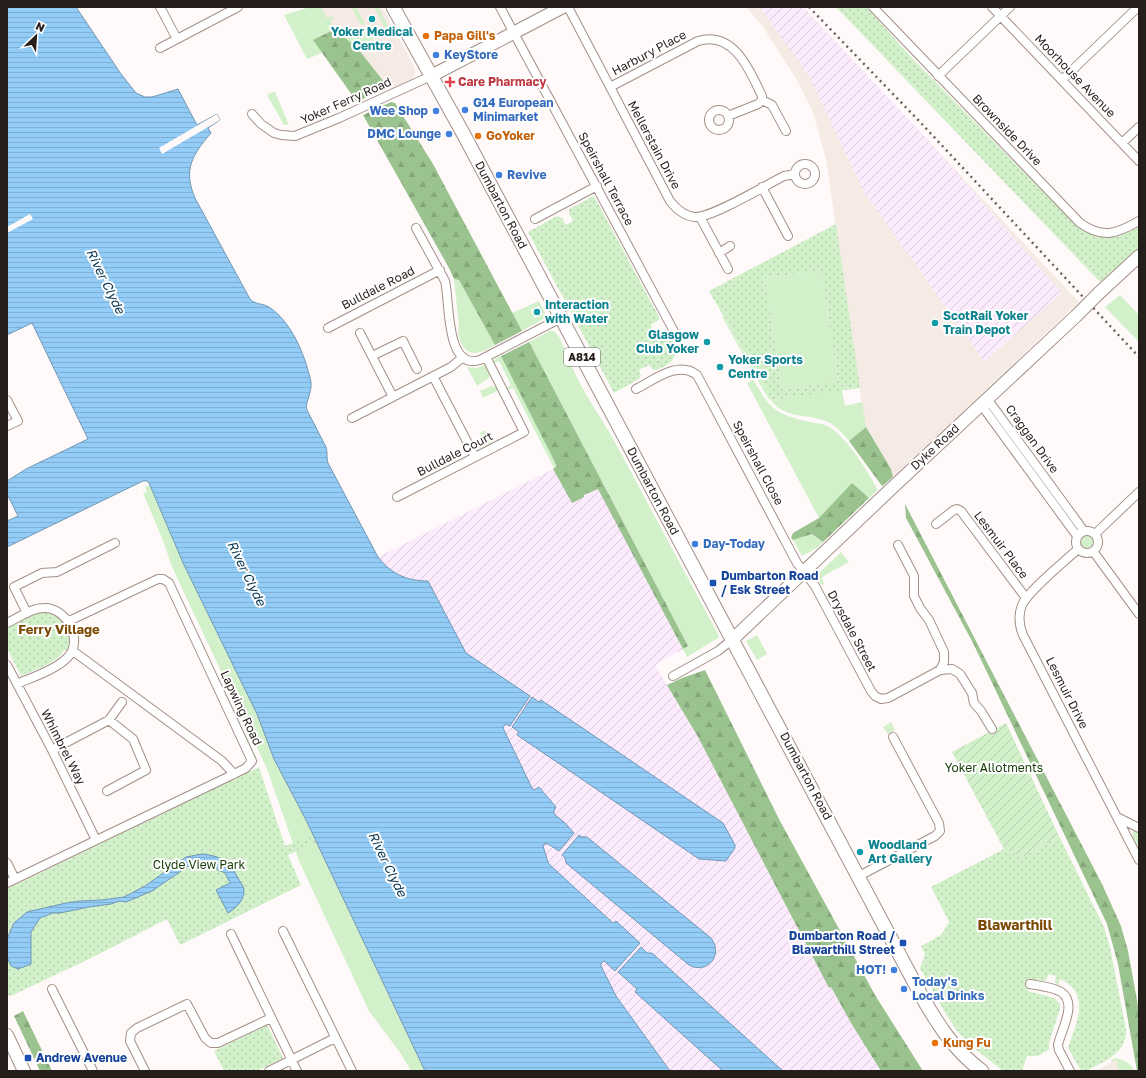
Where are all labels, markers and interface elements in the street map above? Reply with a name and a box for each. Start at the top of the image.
marker: Yoker Medical Centre [367,14,377,24]
north arrow [16,16,56,56]
text: N [34,19,47,34]
place label: Yoker Medical Centre [331,24,413,53]
street label: Harbury Place [609,27,689,78]
place label: Papa Gill's [434,28,496,43]
marker: Papa Gill's [421,31,431,41]
street label: Moorhouse Avenue [1032,31,1119,120]
place label: KeyStore [444,47,498,62]
marker: KeyStore [431,50,441,60]
street label: Yoker Ferry Road [298,74,394,127]
place label: Care Pharmacy [458,74,547,89]
marker: Care Pharmacy [445,77,455,87]
street label: Brownside Drive [970,91,1045,168]
place label: G14 European Minimarket [473,95,554,124]
street label: Mellerstain Drive [625,98,684,191]
place label: Wee Shop [370,103,429,118]
marker: G14 European Minimarket [460,105,470,115]
marker: Wee Shop [431,106,441,116]
place label: DMC Lounge [367,126,441,141]
place label: GoYoker [486,128,535,143]
marker: DMC Lounge [444,129,454,139]
street label: Speirshall Terrace [575,129,637,228]
marker: GoYoker [473,131,483,141]
street label: Dumbarton Road [472,158,531,251]
place label: Revive [507,167,547,182]
marker: Revive [494,170,504,180]
water label: River Clyde [83,246,129,318]
street label: Bulldale Road [339,263,417,312]
place label: Interaction with Water [545,297,609,326]
marker: Interaction with Water [532,307,542,317]
place label: ScotRail Yoker Train Depot [943,308,1029,337]
marker: ScotRail Yoker Train Depot [930,318,940,328]
place label: Glasgow Club Yoker [636,327,699,356]
marker: Glasgow Club Yoker [702,337,712,347]
road number: A814 [564,348,600,366]
place label: Yoker Sports Centre [728,352,803,381]
marker: Yoker Sports Centre [715,362,725,372]
street label: Craggan Drive [1002,401,1062,476]
street label: Speirshall Close [730,418,787,508]
street label: Dyke Road [907,420,962,473]
street label: Bulldale Court [414,428,495,479]
street label: Dumbarton Road [624,444,683,537]
street label: Lesmuir Place [971,508,1032,582]
place label: Day-Today [703,536,766,551]
water label: River Clyde [224,538,270,610]
marker: Day-Today [690,539,700,549]
place label: Dumbarton Road / Esk Street [721,568,818,597]
marker: Dumbarton Road / Esk Street [708,578,718,588]
street label: Drysdale Street [825,588,880,674]
district label: Ferry Village [18,621,100,637]
street label: Lesmuir Drive [1043,654,1092,731]
street label: Lapwing Road [218,668,265,748]
street label: Whimbrel Way [38,706,89,787]
street label: Dumbarton Road [777,729,836,822]
park label: Yoker Allotments [945,760,1043,775]
water label: River Clyde [365,829,411,901]
place label: Woodland Art Gallery [868,837,933,866]
marker: Woodland Art Gallery [855,847,865,857]
park label: Clyde View Park [153,857,245,872]
district label: Blawarthill [978,916,1053,933]
place label: Dumbarton Road / Blawarthill Street [789,928,895,957]
marker: Dumbarton Road / Blawarthill Street [898,938,908,948]
place label: HOT! [856,962,886,977]
marker: HOT! [889,965,899,975]
place label: Today's Local Drinks [912,974,985,1003]
marker: Today's Local Drinks [899,984,909,994]
place label: Kung Fu [943,1035,991,1050]
marker: Kung Fu [930,1038,940,1048]
place label: Andrew Avenue [36,1050,127,1065]
marker: Andrew Avenue [23,1053,33,1063]

